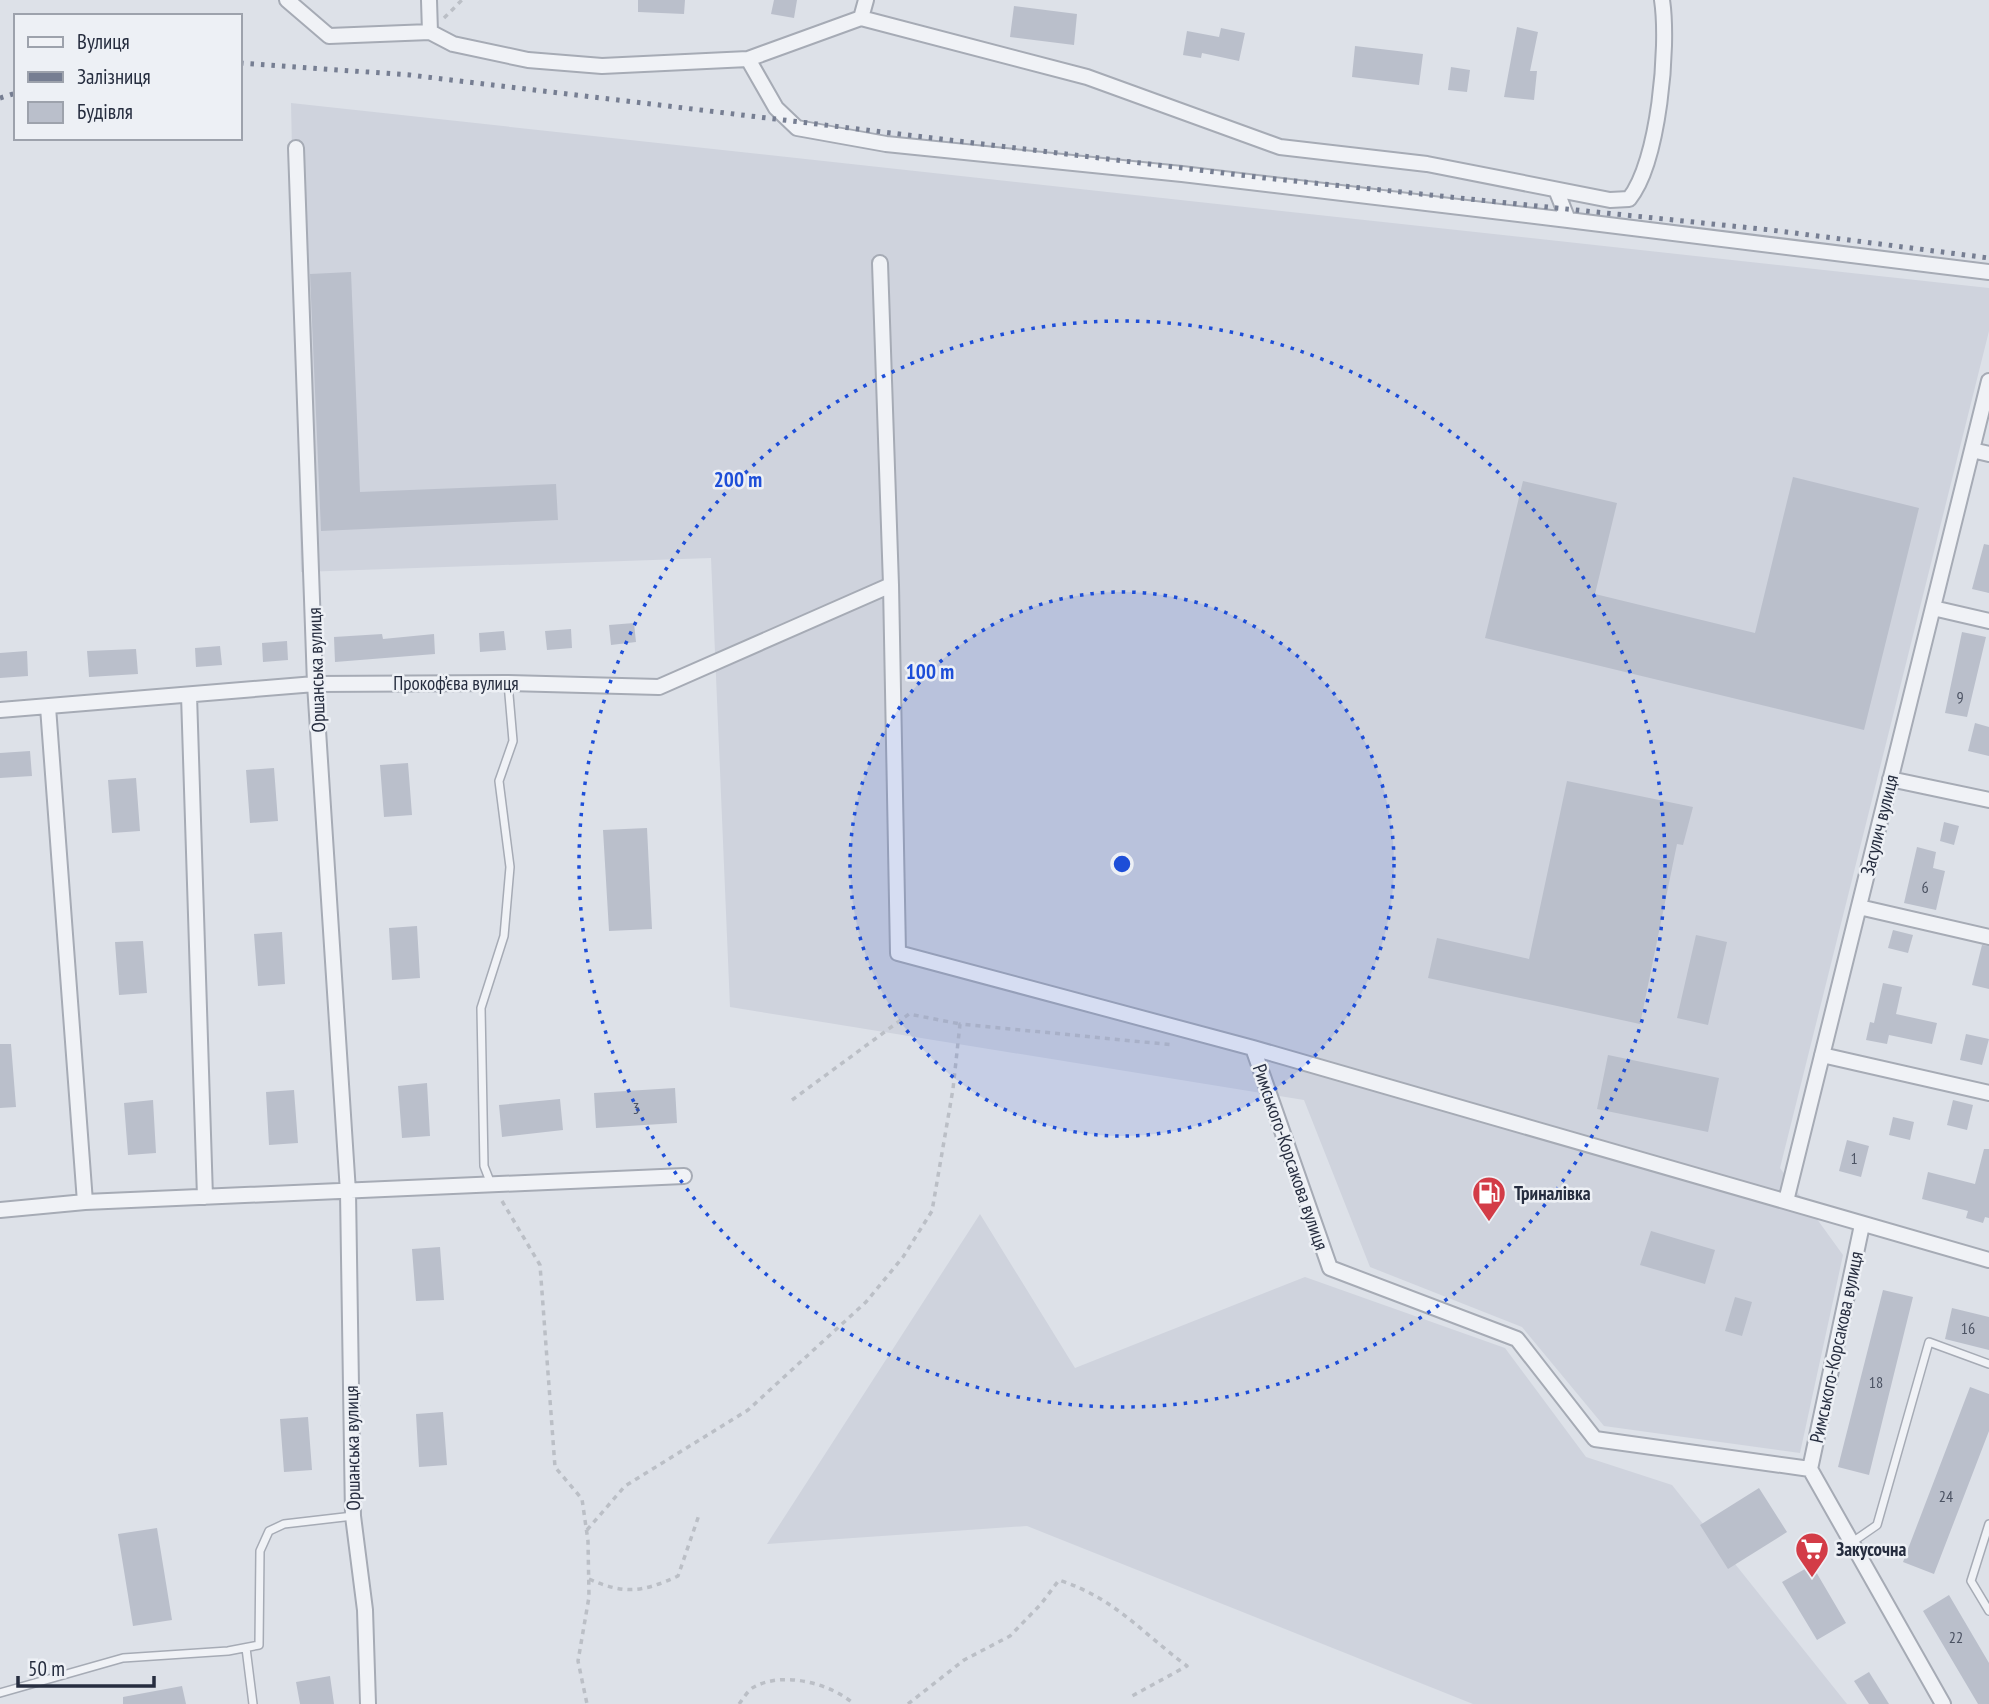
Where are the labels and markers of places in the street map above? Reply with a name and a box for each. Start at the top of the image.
centre of rings [1110,852,1134,876]
fuel station icon: Триналівка [1470,1174,1508,1223]
place label: Триналівка [1514,1181,1591,1205]
supermarket icon: Закусочна [1793,1530,1831,1579]
place label: Закусочна [1836,1537,1906,1561]

